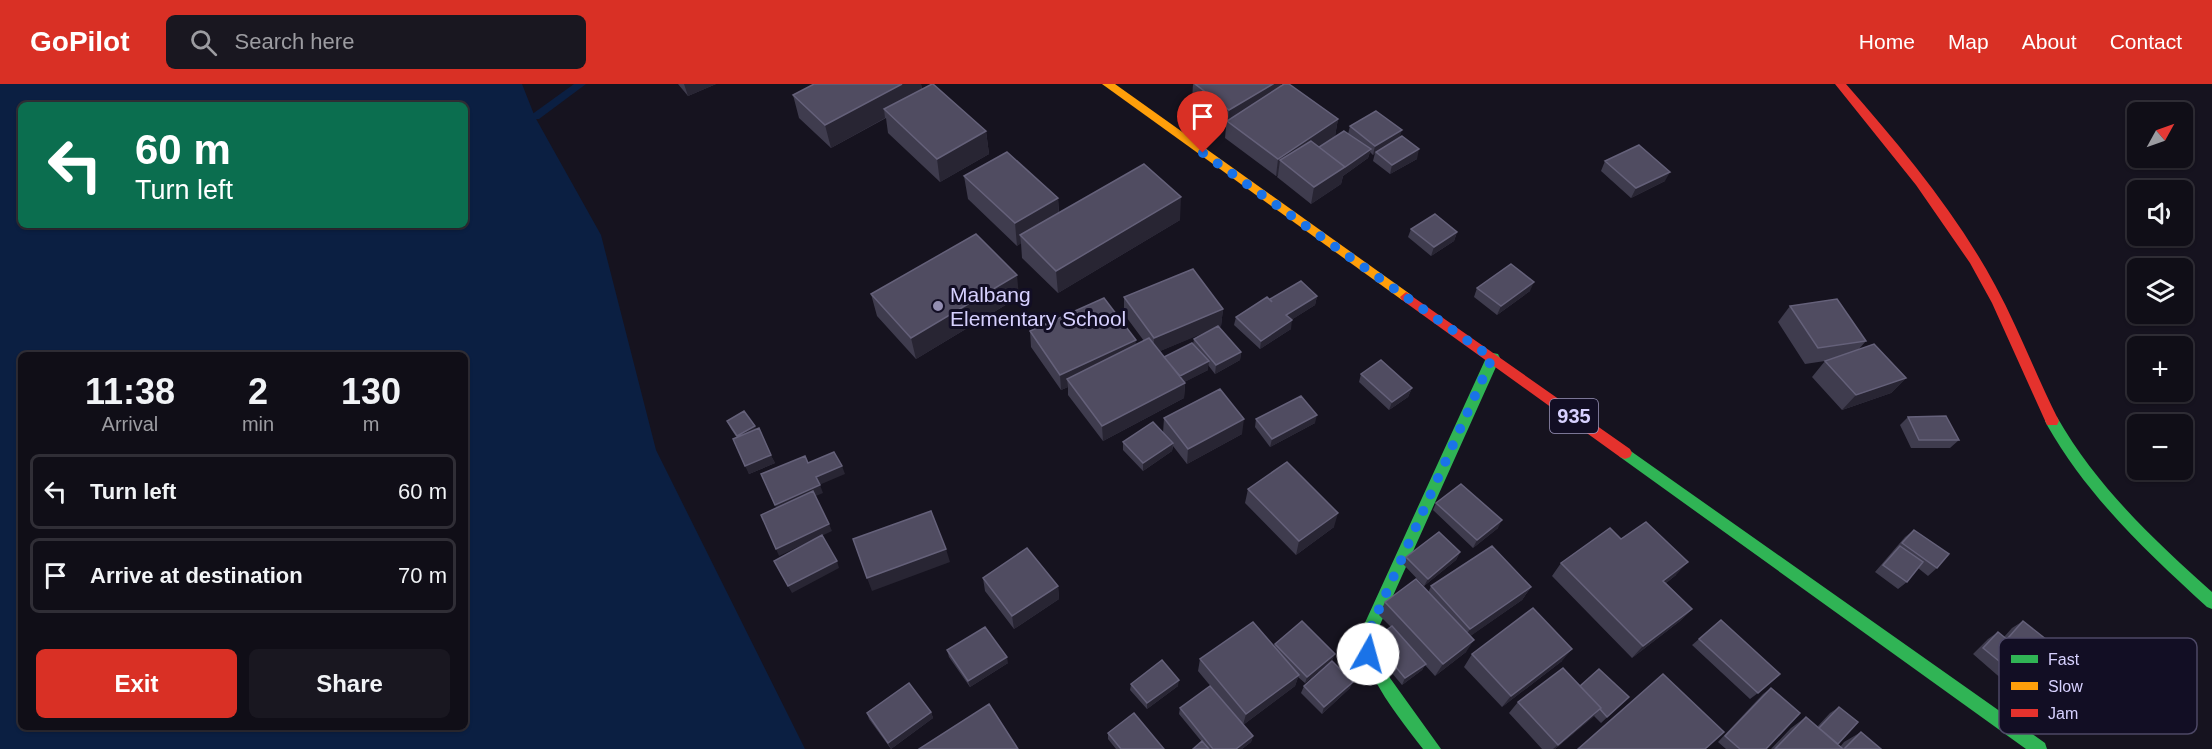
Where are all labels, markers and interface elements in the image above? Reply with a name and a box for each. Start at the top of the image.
search box [166,15,586,69]
text: GoPilot [30,26,130,57]
icon: search [187,26,220,59]
text: Search here [235,29,354,54]
text: Home [1859,30,1915,53]
text: Map [1948,30,1989,53]
text: About [2022,30,2077,53]
text: Contact [2110,30,2182,53]
pin [1177,91,1228,153]
icon: arrive [1186,100,1219,133]
north arrow [2127,102,2193,168]
map controls [2127,102,2193,480]
icon: left [36,126,114,204]
text: 60 m [135,126,231,173]
text: Turn left [135,175,233,205]
button: sound [2127,180,2193,246]
button: layers [2127,258,2193,324]
place label: Malbang Elementary School [950,283,1126,330]
marker: Malbang Elementary School [931,299,945,313]
button: + [2127,336,2193,402]
text: 11:38 [85,371,175,412]
text: 2 [248,371,268,412]
text: 130 [341,371,401,412]
road number: 935 [1550,399,1598,433]
text: Arrival [102,413,158,435]
text: min [242,413,274,435]
text: m [363,413,379,435]
button: − [2127,414,2193,480]
icon: left [39,475,72,508]
text: Turn left [90,479,176,504]
text: 60 m [398,479,447,504]
icon: arrive [39,559,72,592]
text: Arrive at destination [90,563,303,588]
text: 70 m [398,563,447,588]
position arrow [1336,622,1400,686]
legend [1999,638,2197,734]
button: Exit [36,649,237,718]
button: Share [249,649,450,718]
text: Fast [2048,651,2080,668]
text: Slow [2048,678,2083,695]
text: Jam [2048,705,2078,722]

